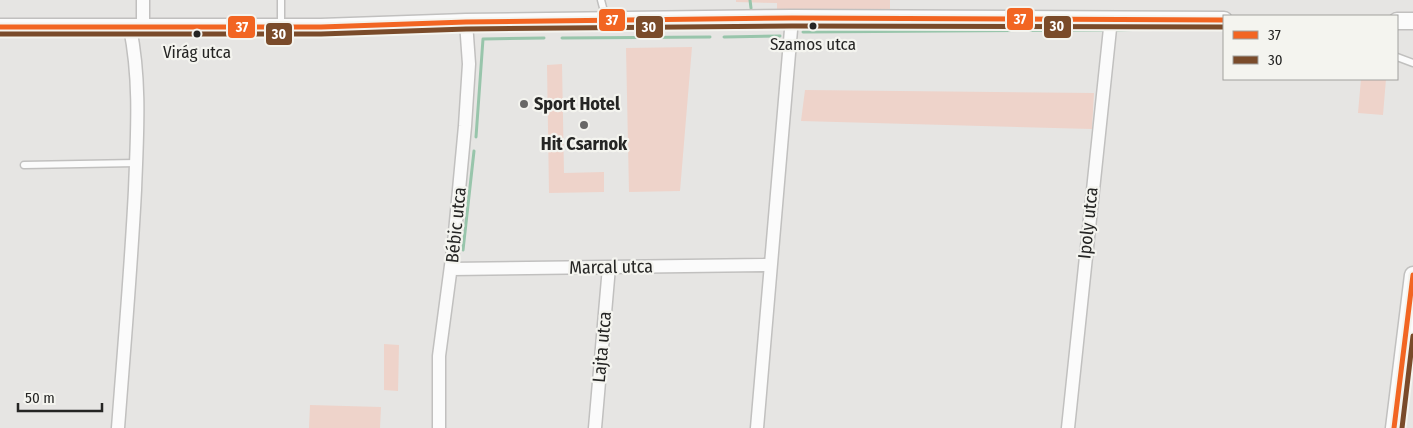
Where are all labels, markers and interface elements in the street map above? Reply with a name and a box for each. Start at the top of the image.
line badge: 37 [1006,7,1034,31]
line badge: 37 [598,8,626,32]
text: 37 [1013,11,1026,28]
text: 37 [605,12,618,29]
line badge: 37 [227,15,256,39]
line badge: 30 [635,15,664,39]
line badge: 30 [1043,15,1072,39]
legend [1223,15,1398,80]
text: 30 [1049,18,1064,35]
text: 37 [235,19,248,36]
text: 30 [641,19,656,36]
marker: Szamos utca [808,21,818,31]
line badge: 30 [265,22,293,46]
text: 30 [271,26,286,43]
text: 37 [1268,26,1281,44]
marker: Virág utca [192,29,202,39]
place label: Szamos utca [770,34,856,55]
place label: Virág utca [163,42,231,63]
text: 30 [1268,51,1283,69]
place label: Sport Hotel [534,93,620,115]
marker: Sport Hotel [518,98,530,110]
marker: Hit Csarnok [578,119,590,131]
place label: Hit Csarnok [541,133,628,155]
street label: Bébic utca [441,186,471,264]
street label: Ipoly utca [1073,186,1103,260]
street label: Marcal utca [569,255,653,279]
street label: Lajta utca [588,310,616,383]
scale bar [18,380,101,412]
text: 50 m [25,389,55,407]

